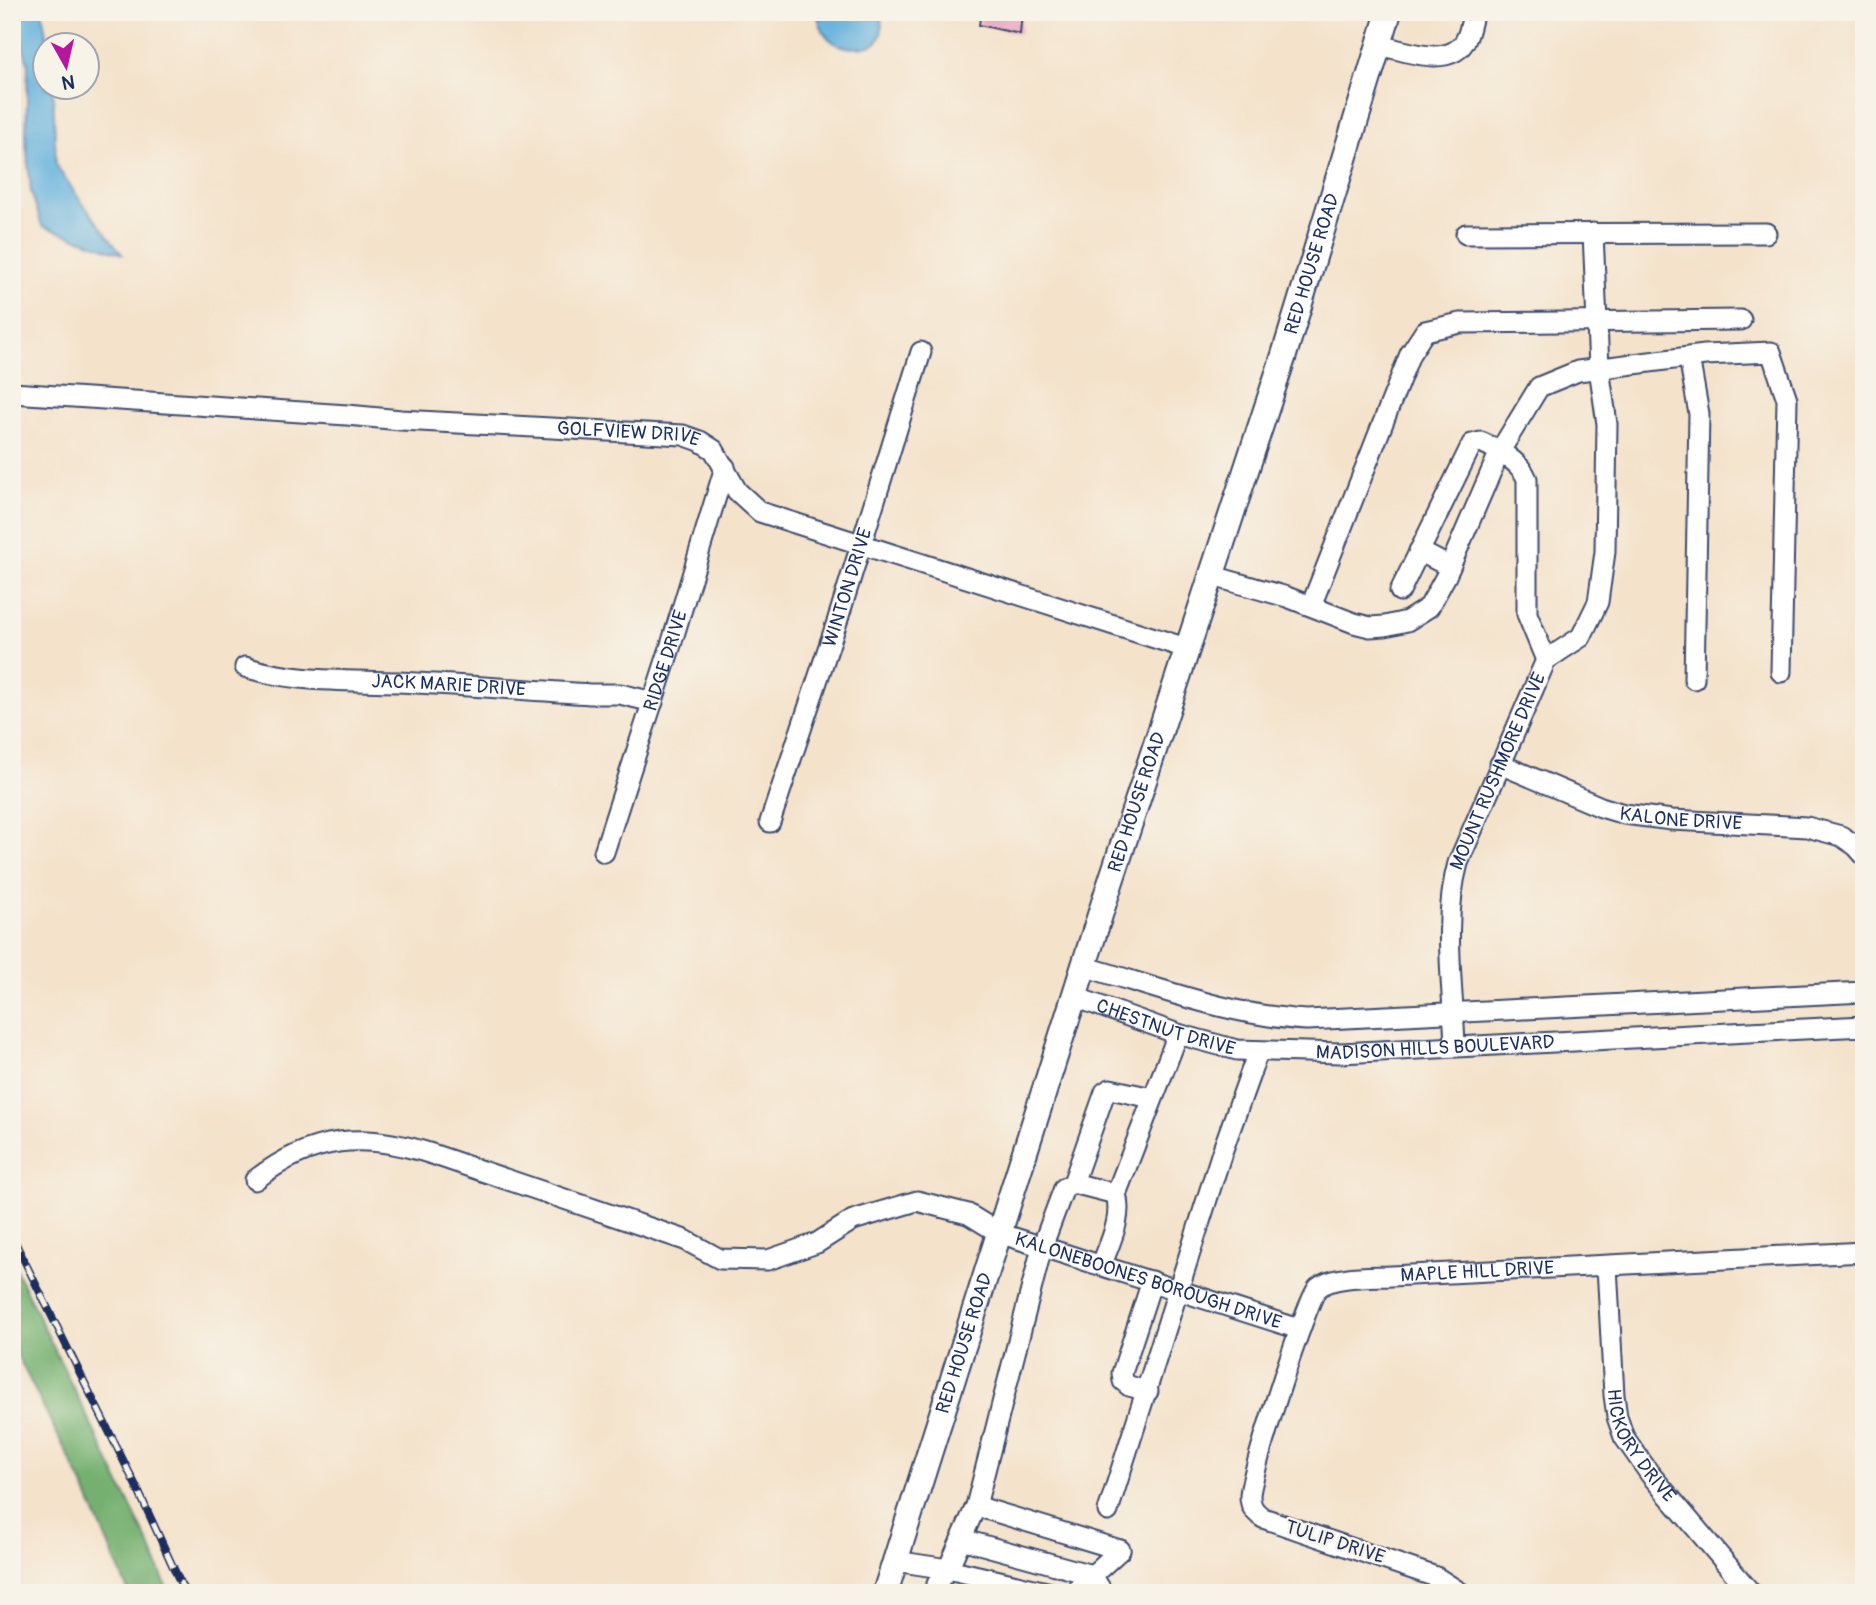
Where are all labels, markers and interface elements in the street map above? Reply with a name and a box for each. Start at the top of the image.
north arrow [32,32,102,102]
text: N [60,69,76,95]
street label: RED HOUSE ROAD [1279,190,1345,337]
street label: GOLFVIEW DRIVE [556,416,703,452]
street label: WINTON DRIVE [817,525,878,650]
street label: RIDGE DRIVE [638,607,693,714]
street label: JACK MARIE DRIVE [371,669,527,702]
street label: MOUNT RUSHMORE DRIVE [1444,669,1551,874]
street label: RED HOUSE ROAD [1103,729,1171,875]
street label: KALONE DRIVE [1618,802,1743,836]
street label: CHESTNUT DRIVE [1093,994,1238,1061]
street label: MADISON HILLS BOULEVARD [1316,1030,1555,1065]
street label: KALONEBOONES BOROUGH DRIVE [1012,1227,1285,1335]
street label: MAPLE HILL DRIVE [1400,1256,1555,1288]
street label: RED HOUSE ROAD [931,1270,998,1417]
street label: HICKORY DRIVE [1602,1388,1681,1507]
street label: TULIP DRIVE [1282,1515,1388,1569]

